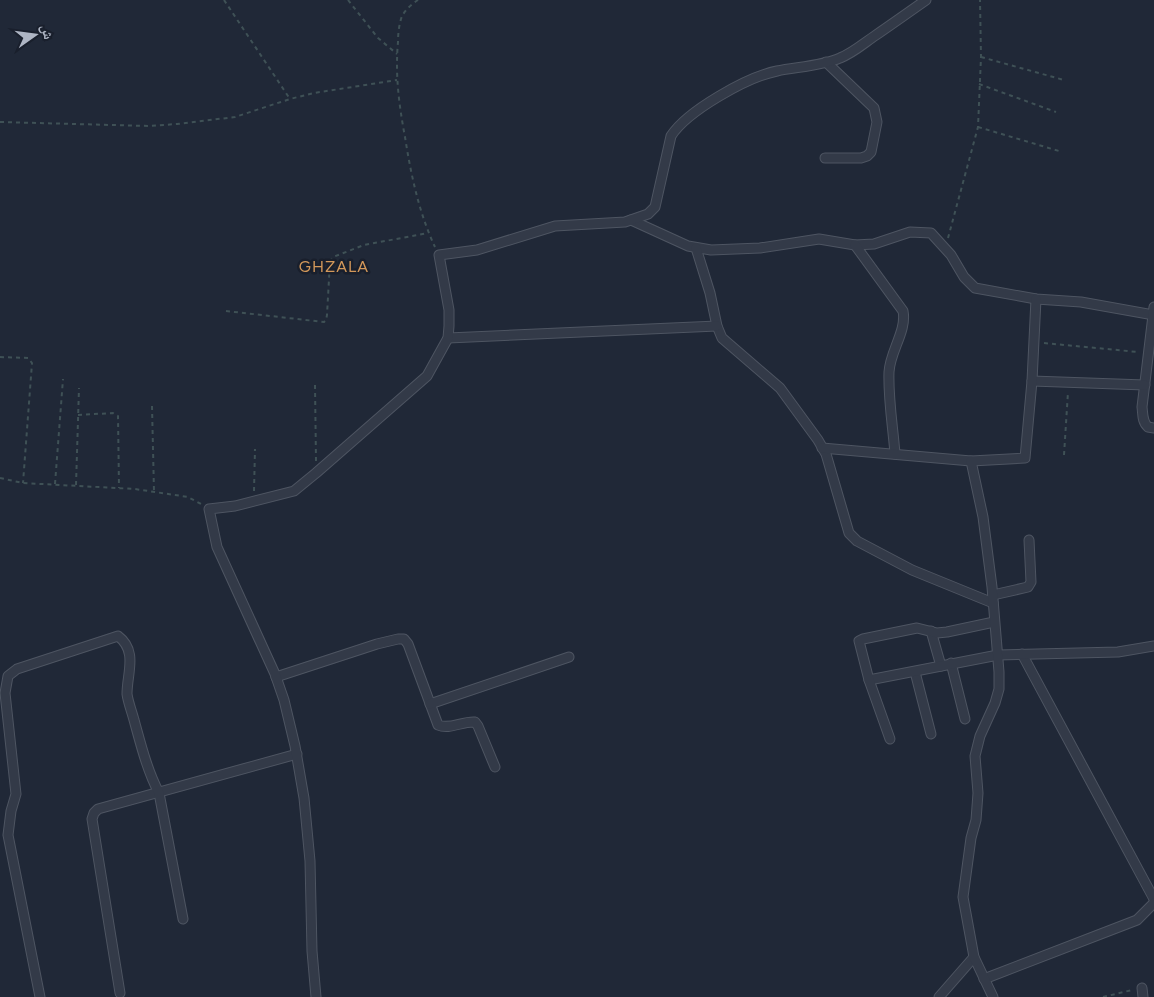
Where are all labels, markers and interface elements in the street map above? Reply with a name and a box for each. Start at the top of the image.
north arrow [10,10,60,60]
text: ش [37,23,57,41]
district label: GHZALA [299,257,369,276]

